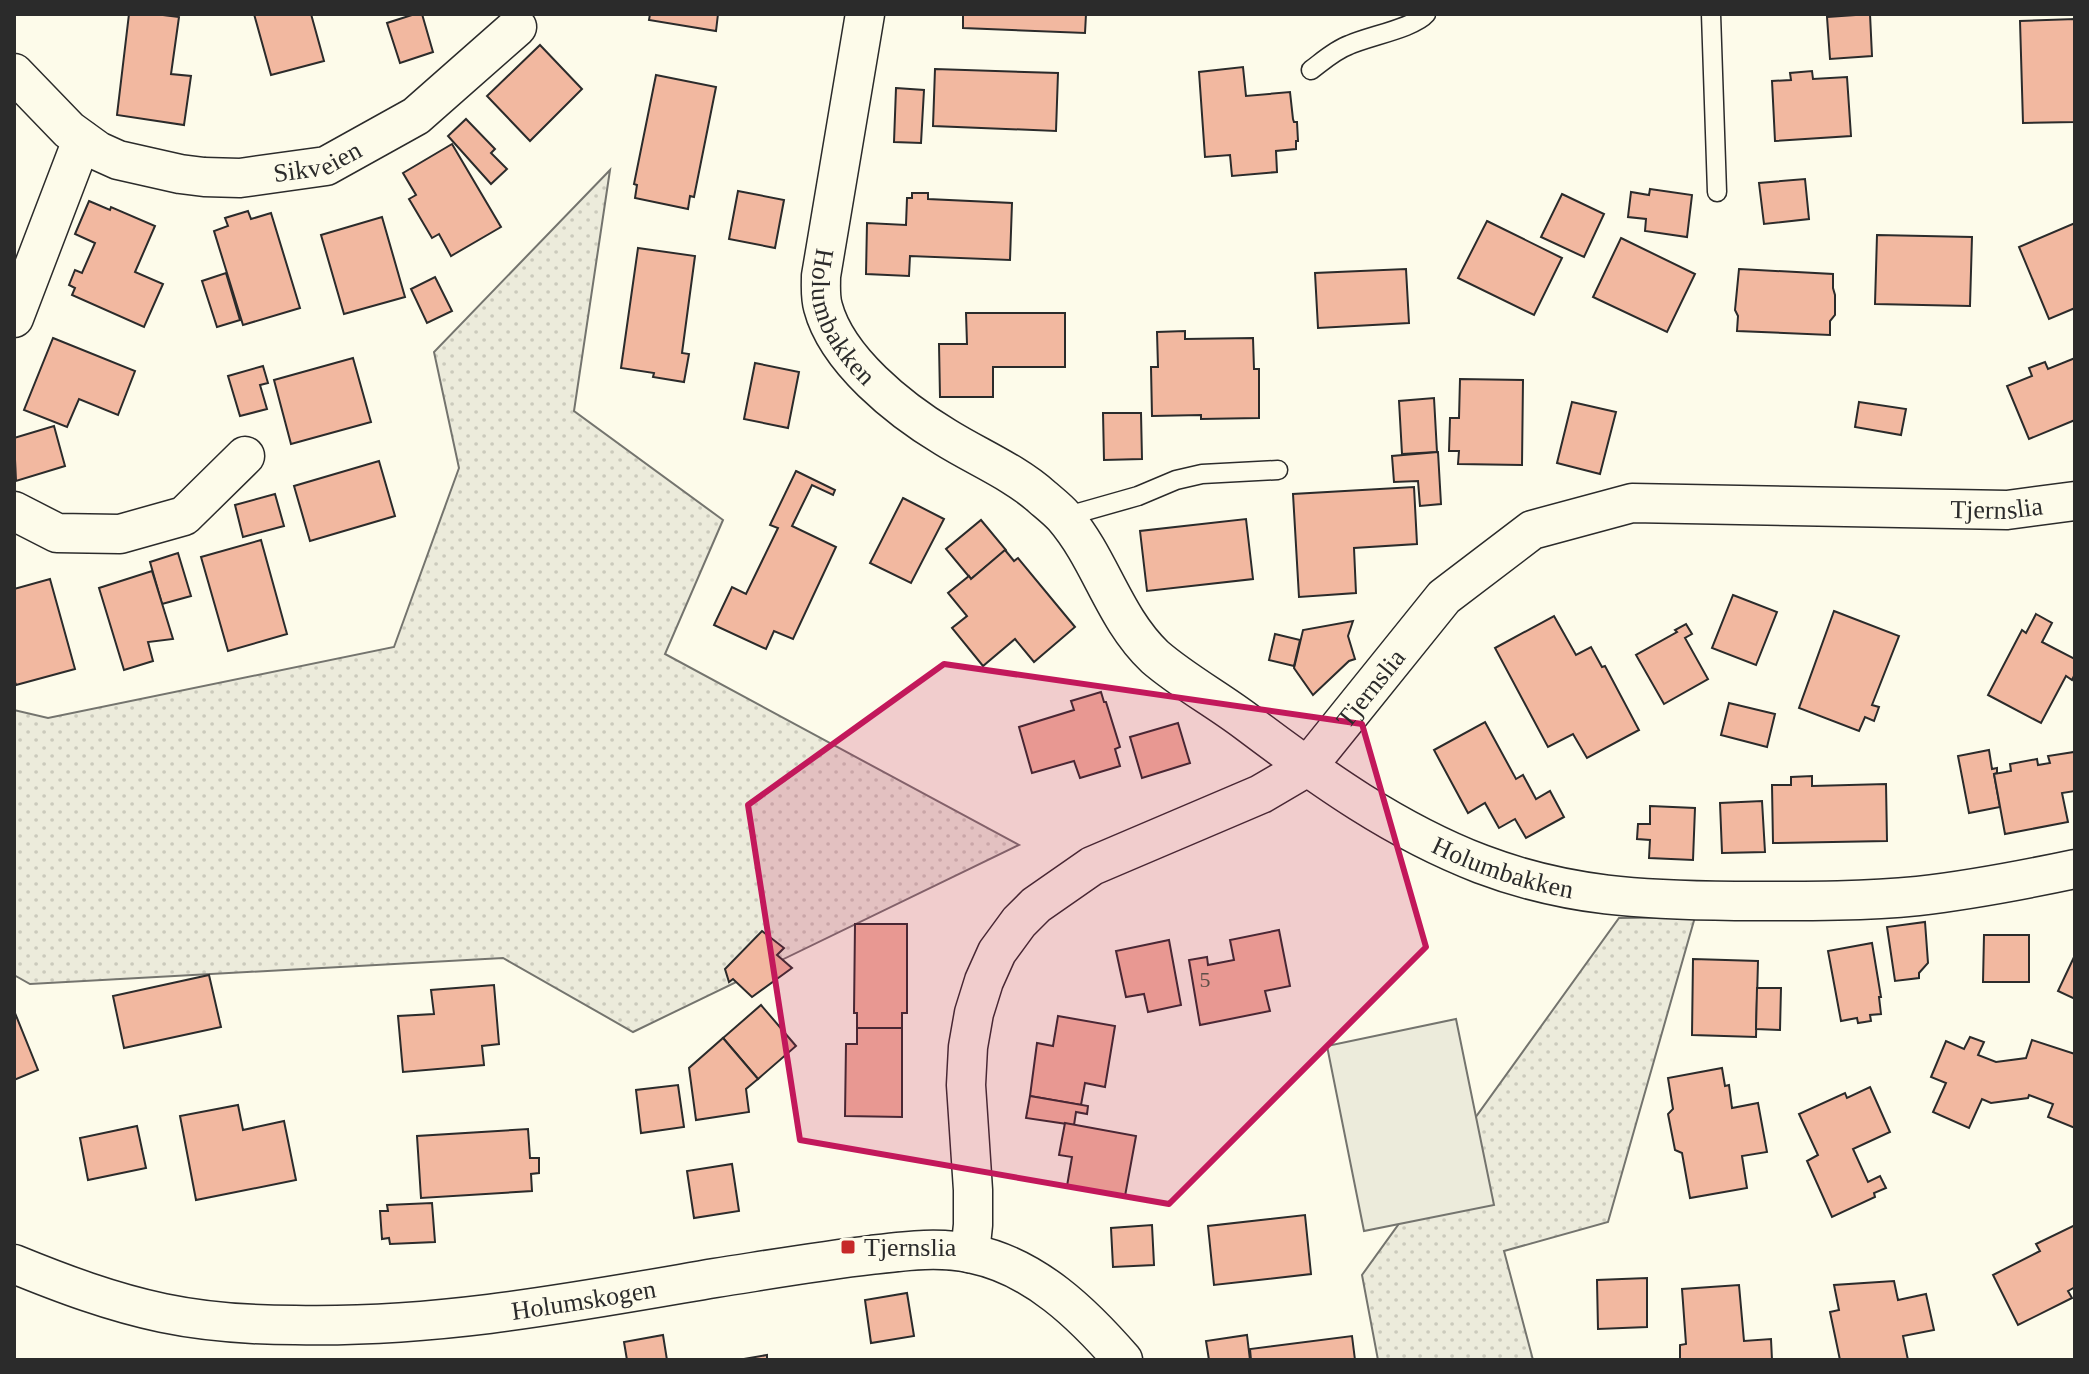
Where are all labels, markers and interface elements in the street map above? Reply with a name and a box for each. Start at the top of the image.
street label: Sikveien [271,135,366,188]
street label: Holumbakken [806,247,881,391]
street label: Tjernslia [1950,491,2045,524]
street label: Tjernslia [1330,643,1411,733]
street label: Holumbakken [1428,830,1576,904]
house number: 5 [1200,967,1211,992]
place label: Tjernslia [864,1233,957,1262]
marker: Tjernslia [839,1238,857,1256]
street label: Holumskogen [510,1274,658,1325]

